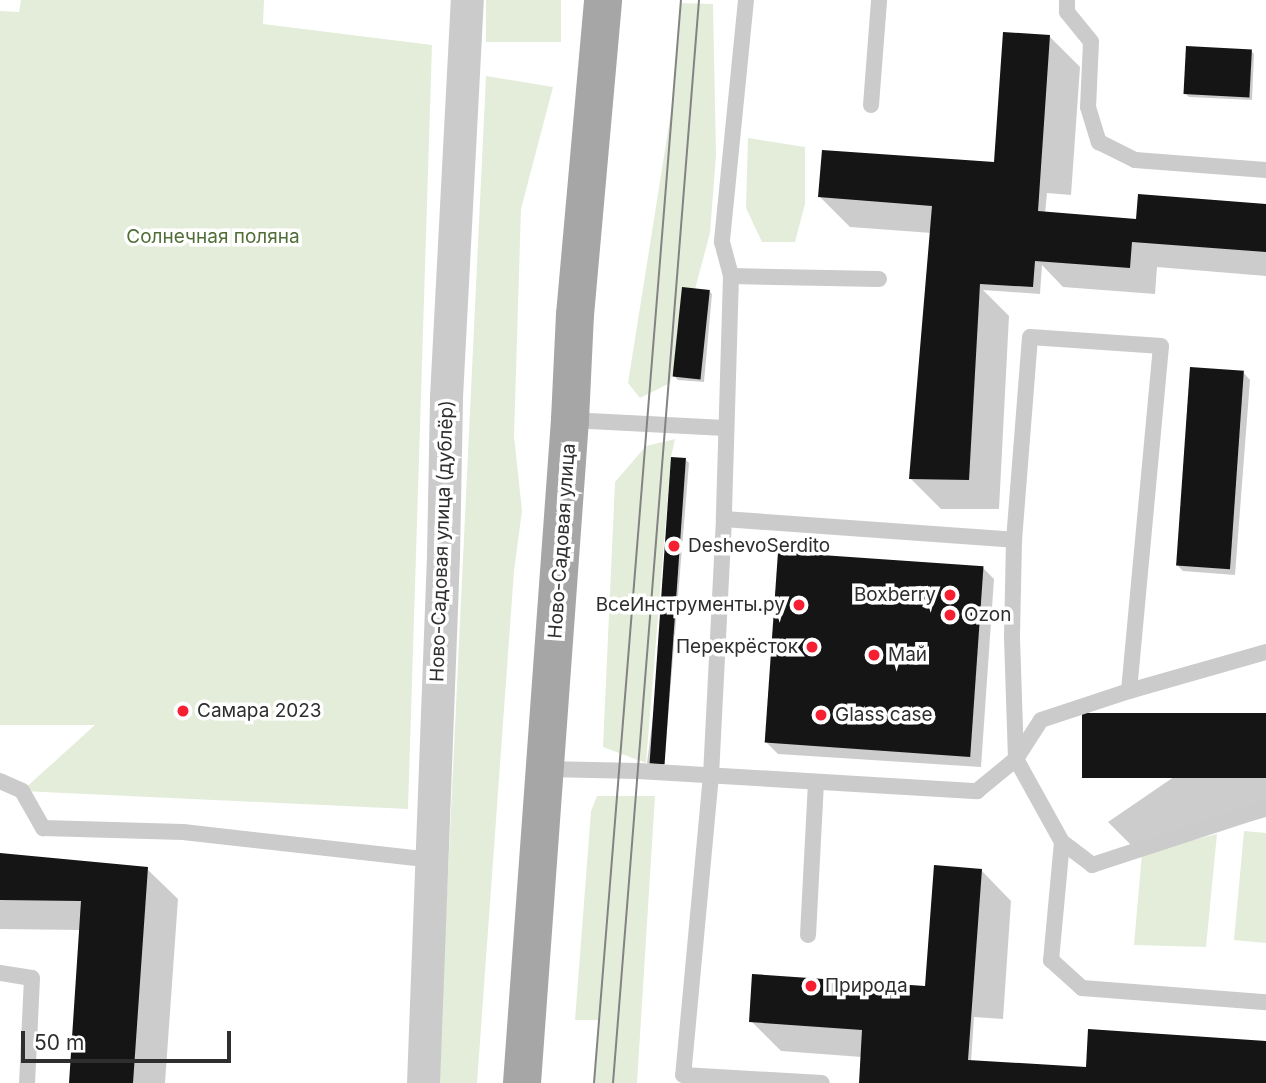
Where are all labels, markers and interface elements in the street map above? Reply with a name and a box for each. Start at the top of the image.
park label: Солнечная поляна [126,226,300,248]
street label: Ново-Садовая улица (дублёр) [426,400,458,682]
street label: Ново-Садовая улица [544,443,580,639]
place label: DeshevoSerdito [688,535,830,557]
marker: DeshevoSerdito [666,538,682,554]
place label: Boxberry [854,584,936,606]
marker: Boxberry [942,587,958,603]
place label: ВсеИнструменты.ру [596,594,785,616]
marker: ВсеИнструменты.ру [791,597,807,613]
place label: Ozon [964,604,1011,626]
marker: Ozon [942,607,958,623]
place label: Перекрёсток [676,636,798,658]
marker: Перекрёсток [804,639,820,655]
place label: Май [888,644,927,666]
marker: Май [866,647,882,663]
place label: Самара 2023 [197,700,322,722]
marker: Самара 2023 [175,703,191,719]
place label: Glass case [835,704,933,726]
marker: Glass case [813,707,829,723]
place label: Природа [825,975,908,997]
marker: Природа [803,978,819,994]
scale bar [24,1016,234,1060]
text: 50 m [34,1030,84,1055]

